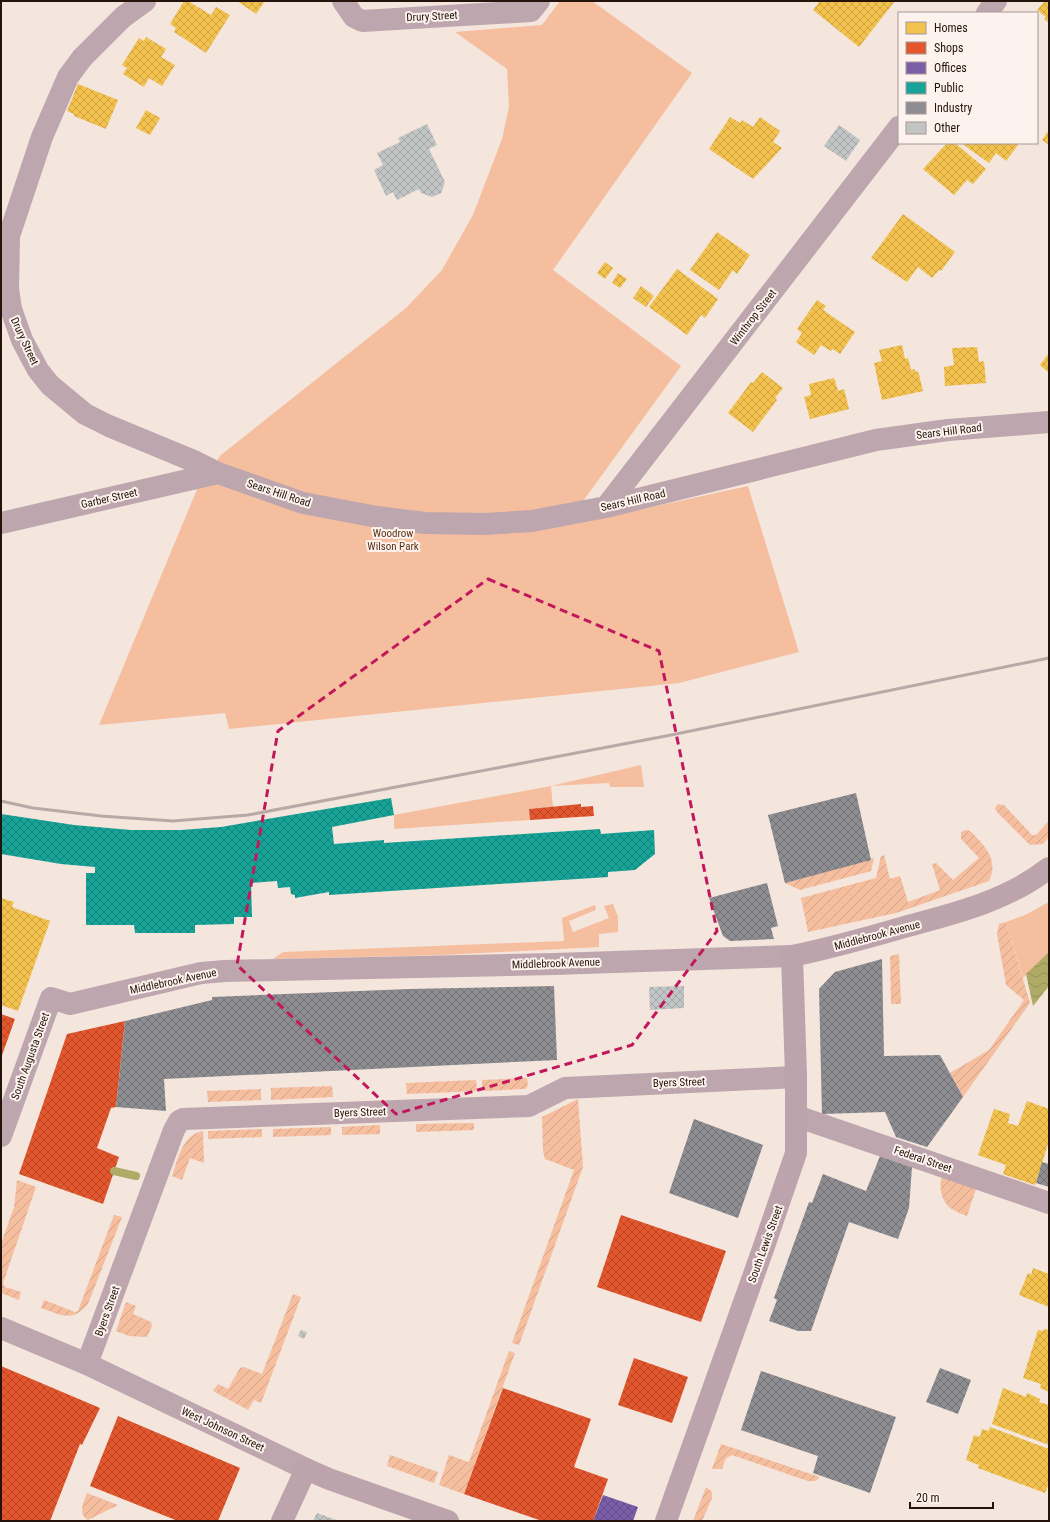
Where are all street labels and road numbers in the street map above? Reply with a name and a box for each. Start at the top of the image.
street label: Drury Street [406,9,458,24]
street label: Winthrop Street [728,287,779,348]
street label: Drury Street [8,315,41,367]
street label: Sears Hill Road [915,421,983,442]
street label: Sears Hill Road [245,477,312,510]
street label: Garber Street [80,486,139,511]
street label: Sears Hill Road [599,487,667,514]
street label: Middlebrook Avenue [833,918,921,953]
street label: Middlebrook Avenue [512,955,600,972]
street label: Middlebrook Avenue [129,966,218,997]
street label: South Augusta Street [9,1011,52,1102]
street label: Byers Street [653,1075,705,1090]
street label: Byers Street [334,1105,386,1120]
street label: Federal Street [892,1144,953,1175]
street label: South Lewis Street [746,1204,785,1284]
street label: Byers Street [92,1284,123,1338]
street label: West Johnson Street [179,1405,266,1454]

